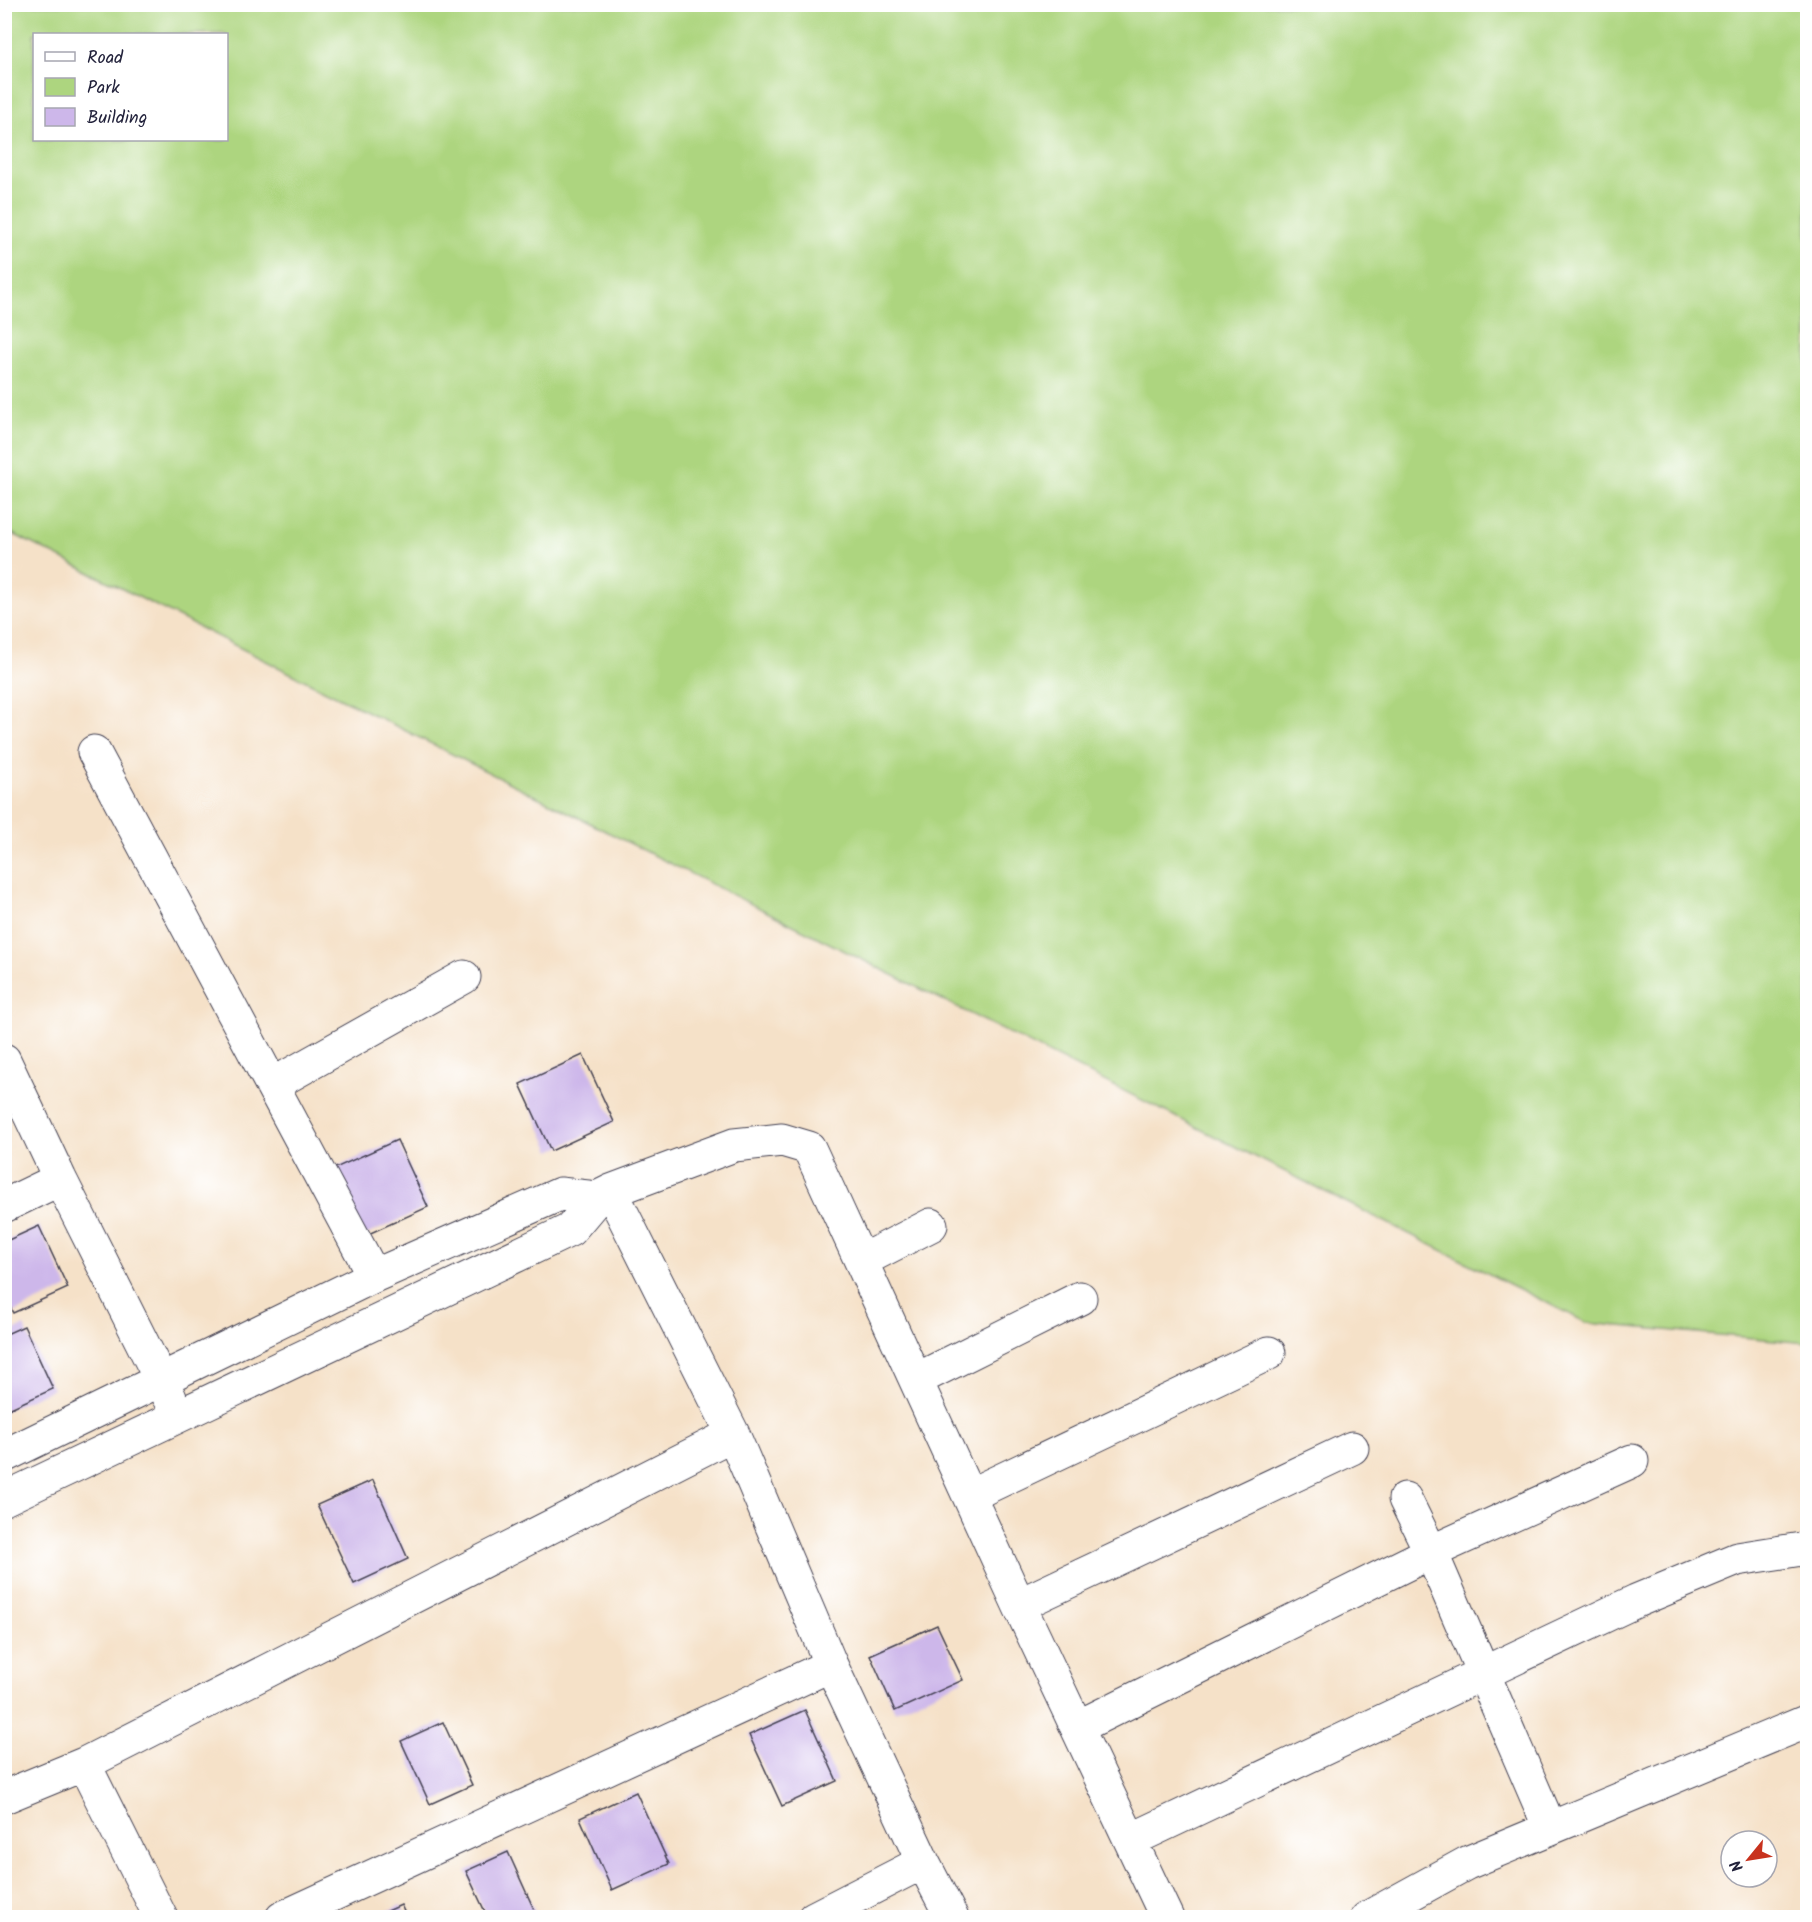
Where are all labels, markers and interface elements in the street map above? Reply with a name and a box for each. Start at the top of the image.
legend [33,33,228,141]
text: Road [87,44,124,73]
text: Park [87,74,120,103]
text: Building [87,104,147,133]
north arrow [1719,1829,1779,1889]
text: N [1724,1855,1751,1876]

